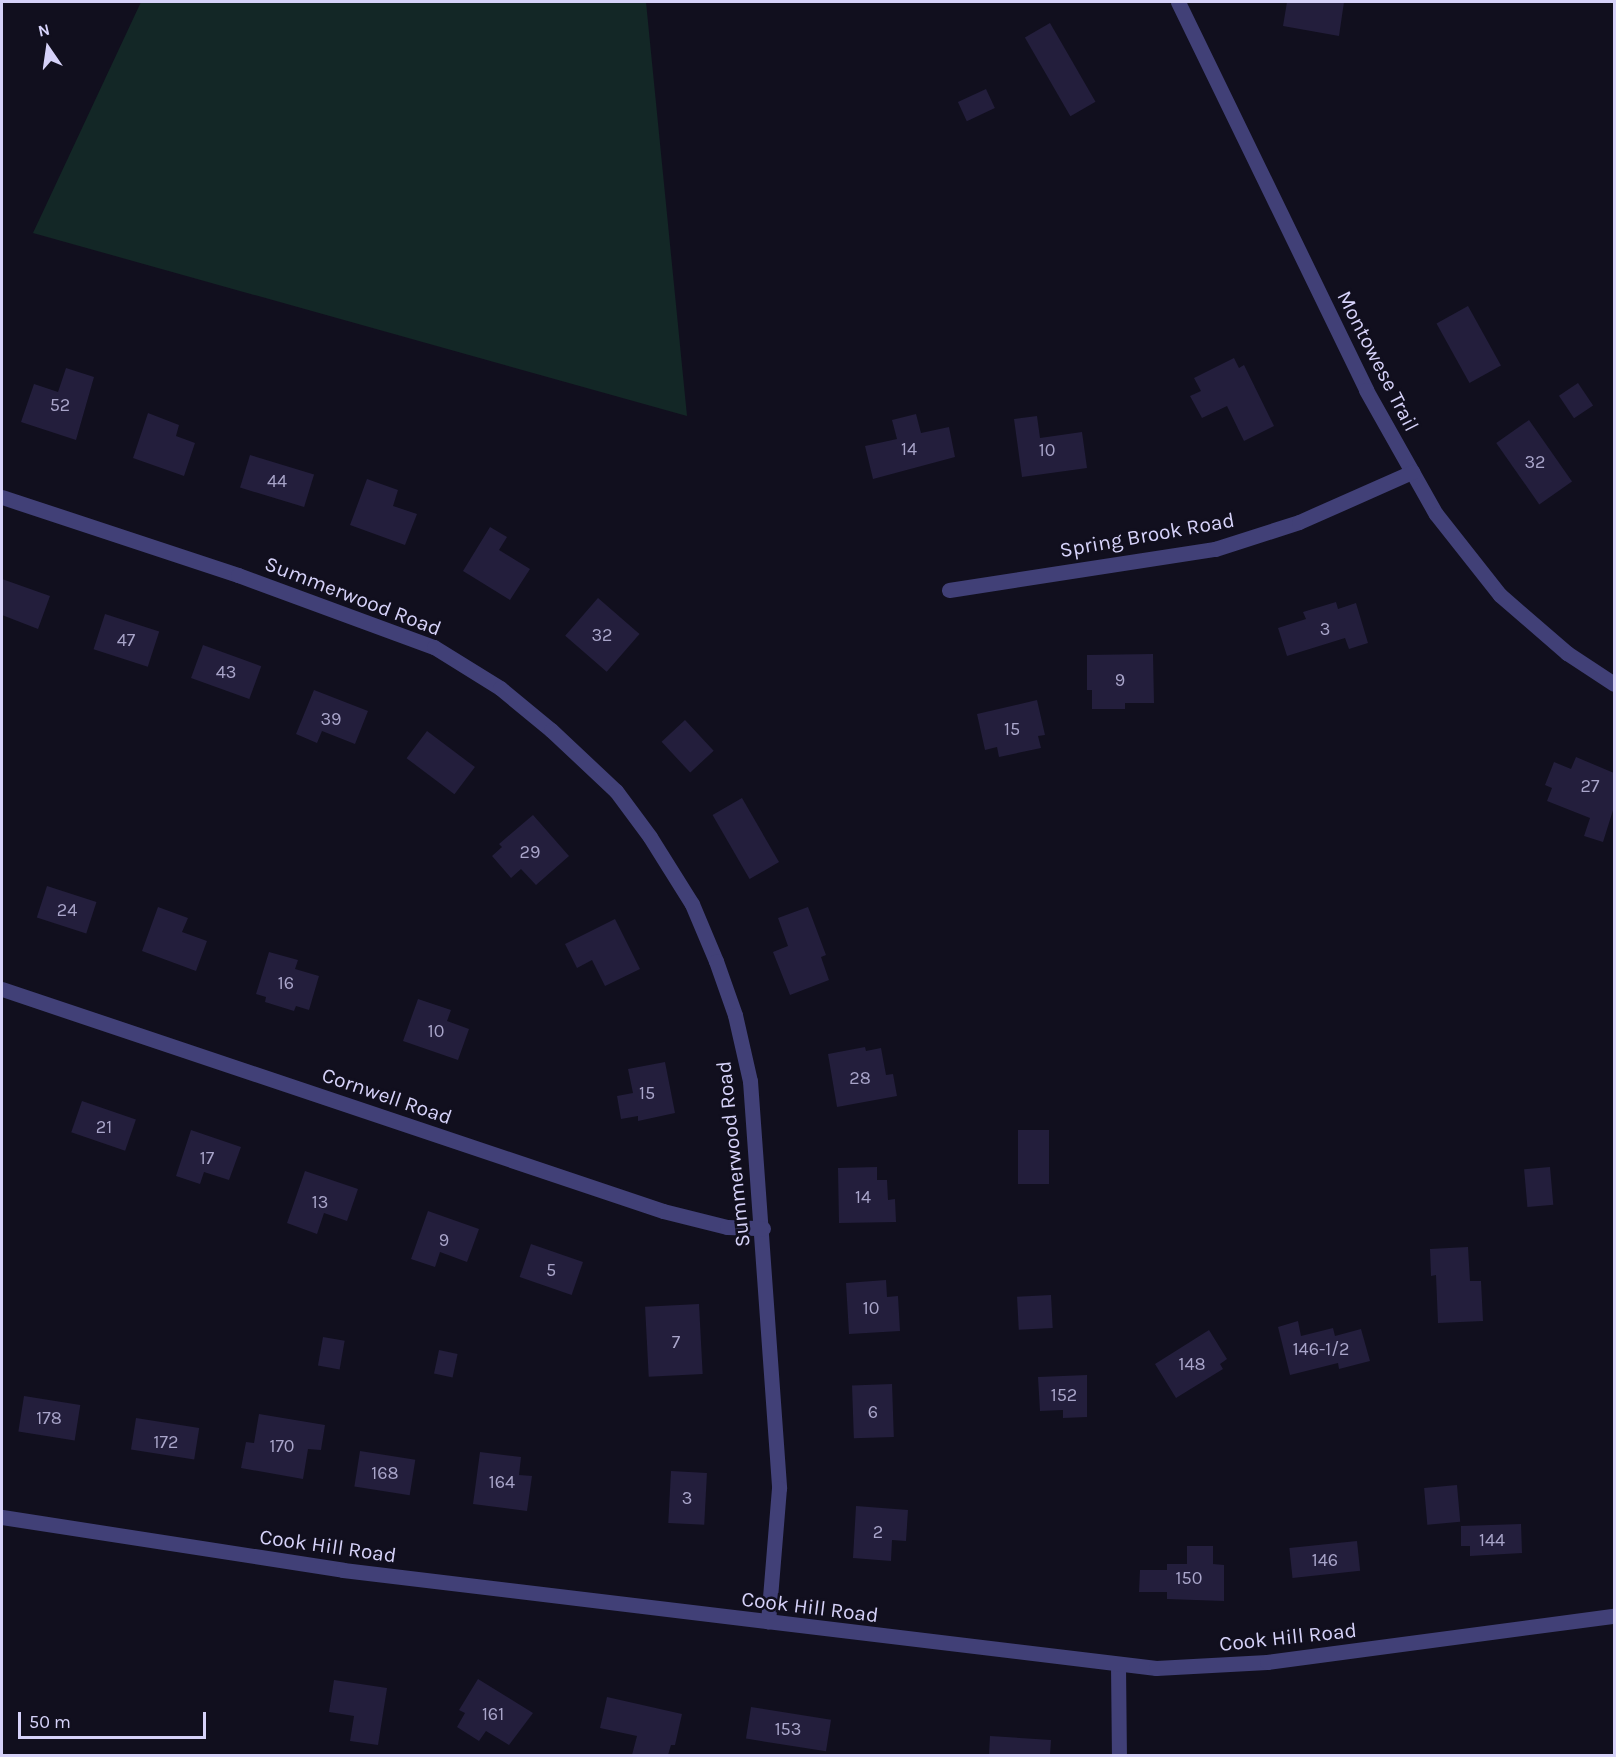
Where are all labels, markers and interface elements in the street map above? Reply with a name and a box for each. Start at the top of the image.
north arrow [18,18,78,78]
text: N [36,19,52,41]
street label: Montowese Trail [1332,287,1424,435]
house number: 52 [50,394,70,416]
house number: 14 [901,438,917,460]
house number: 10 [1039,439,1055,461]
house number: 32 [1524,451,1546,473]
house number: 44 [267,470,287,492]
street label: Spring Brook Road [1058,507,1236,563]
street label: Summerwood Road [261,551,445,641]
house number: 3 [1320,618,1330,640]
house number: 32 [591,624,613,646]
house number: 47 [117,629,135,651]
house number: 43 [216,661,236,683]
house number: 9 [1115,669,1125,691]
house number: 39 [320,708,342,730]
house number: 15 [1004,718,1020,740]
house number: 27 [1581,775,1599,797]
house number: 29 [520,841,540,863]
house number: 24 [57,899,77,921]
house number: 16 [278,972,294,994]
house number: 10 [428,1020,444,1042]
street label: Summerwood Road [711,1060,755,1248]
street label: Cornwell Road [319,1062,455,1130]
house number: 28 [849,1067,871,1089]
house number: 15 [639,1082,655,1104]
house number: 21 [96,1116,112,1138]
house number: 17 [200,1147,214,1169]
house number: 14 [855,1186,871,1208]
house number: 13 [312,1191,328,1213]
house number: 9 [439,1229,449,1251]
house number: 5 [546,1259,556,1281]
house number: 10 [863,1297,879,1319]
house number: 7 [672,1331,680,1353]
house number: 146-1/2 [1293,1338,1349,1360]
house number: 148 [1178,1353,1206,1375]
house number: 152 [1051,1384,1077,1406]
house number: 6 [868,1401,878,1423]
house number: 178 [36,1407,62,1429]
house number: 172 [154,1431,178,1453]
house number: 170 [269,1435,295,1457]
house number: 168 [371,1462,399,1484]
house number: 164 [489,1471,515,1493]
house number: 3 [682,1487,692,1509]
house number: 2 [873,1521,883,1543]
street label: Cook Hill Road [258,1524,398,1568]
house number: 144 [1479,1529,1505,1551]
house number: 146 [1312,1549,1338,1571]
house number: 150 [1176,1567,1202,1589]
street label: Cook Hill Road [740,1586,880,1628]
street label: Cook Hill Road [1218,1617,1358,1657]
scale bar [21,1700,208,1738]
house number: 161 [482,1703,504,1725]
text: 50 m [29,1711,71,1733]
house number: 153 [775,1718,801,1740]

